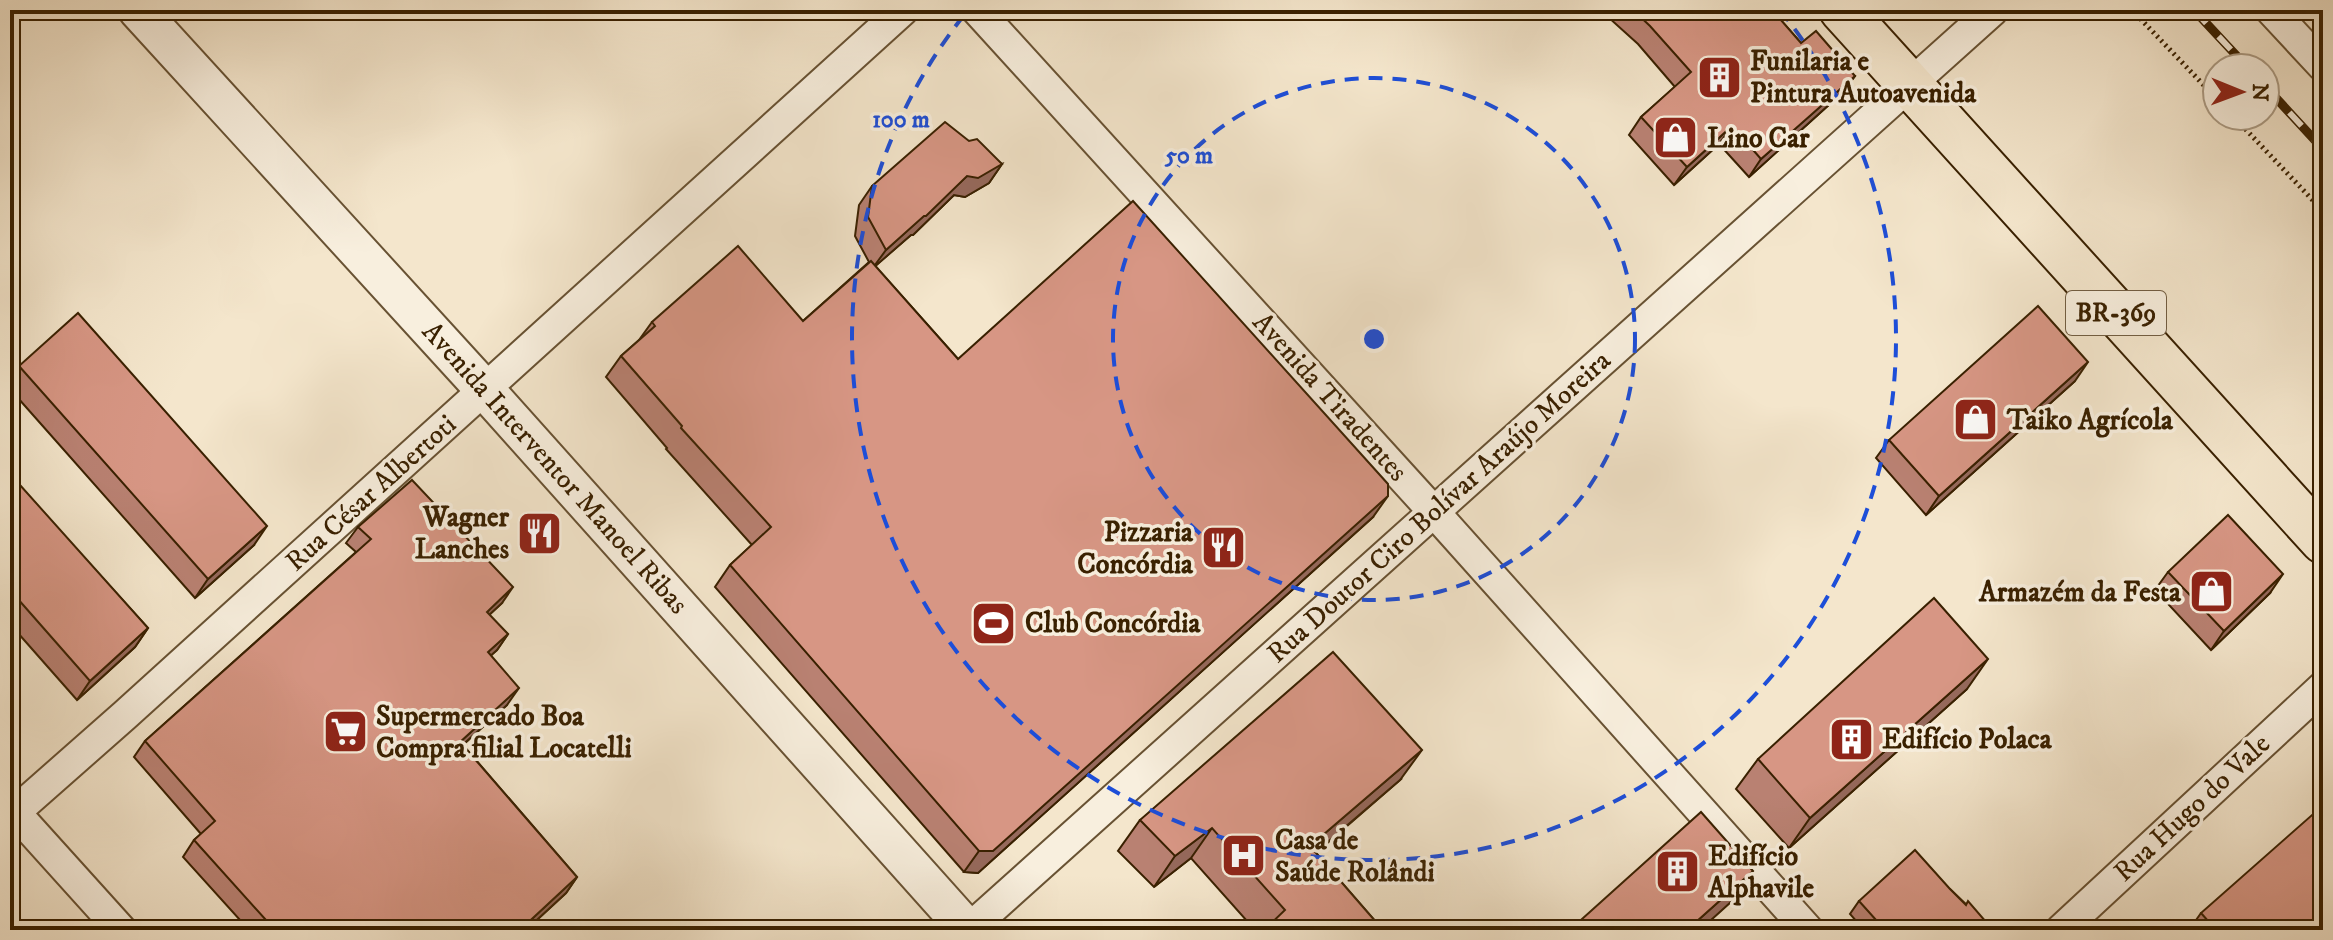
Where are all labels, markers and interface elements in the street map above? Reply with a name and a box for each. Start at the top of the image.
place label: Funilaria e Pintura Autoavenida [1750,44,1977,111]
north arrow [2201,52,2281,132]
building icon: Funilaria e Pintura Autoavenida [1695,53,1743,101]
text: N [2246,83,2273,102]
text: 100 m [872,105,930,135]
shop icon: Lino Car [1652,114,1700,162]
place label: Lino Car [1707,121,1810,156]
text: 50 m [1164,141,1213,171]
road number: BR-369 [2066,291,2166,335]
street label: Avenida Tiradentes [1245,305,1415,489]
street label: Avenida Interventor Manoel Ribas [414,315,696,621]
centre of rings [1360,325,1388,353]
street label: Rua Doutor Ciro Bolívar Araújo Moreira [1260,343,1618,671]
shop icon: Taiko Agrícola [1952,396,2000,444]
place label: Taiko Agrícola [2006,403,2174,438]
street label: Rua César Albertoti [278,407,464,579]
place label: Wagner Lanches [415,500,510,567]
restaurant icon: Wagner Lanches [516,509,564,557]
place label: Pizzaria Concórdia [1077,515,1194,582]
restaurant icon: Pizzaria Concórdia [1200,524,1248,572]
shop icon: Armazém da Festa [2188,568,2236,616]
place label: Armazém da Festa [1978,575,2182,610]
sports icon: Club Concórdia [970,599,1018,647]
place label: Club Concórdia [1025,606,1201,641]
place label: Supermercado Boa Compra filial Locatelli [376,699,632,766]
supermarket icon: Supermercado Boa Compra filial Locatelli [321,708,369,756]
building icon: Edifício Polaca [1827,715,1875,763]
place label: Edifício Polaca [1882,722,2053,757]
street label: Rua Hugo do Vale [2106,727,2278,889]
place label: Casa de Saúde Rolândi [1275,823,1435,890]
hospital icon: Casa de Saúde Rolândi [1220,832,1268,880]
place label: Edifício Alphavile [1707,839,1815,906]
building icon: Edifício Alphavile [1653,848,1701,896]

